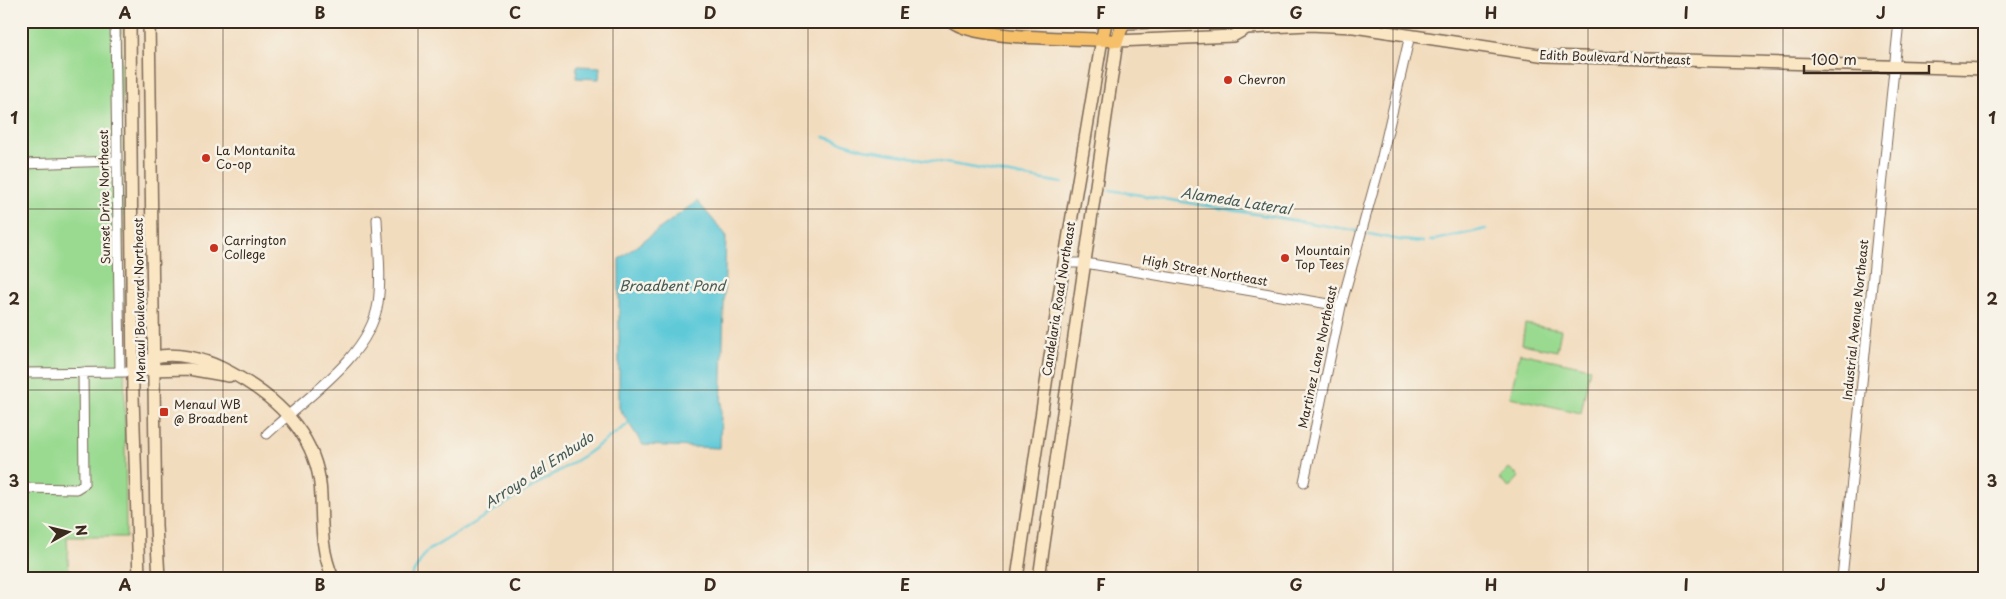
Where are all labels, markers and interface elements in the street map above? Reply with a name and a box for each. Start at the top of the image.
text: A [119,0,132,24]
text: B [315,0,326,24]
text: C [509,0,521,24]
text: D [704,0,716,24]
text: E [900,0,910,24]
text: F [1096,0,1106,24]
text: G [1289,0,1303,24]
text: H [1485,0,1497,24]
text: I [1683,0,1689,24]
text: J [1876,0,1886,24]
scale bar [1804,42,1928,74]
street label: Edith Boulevard Northeast [1539,45,1691,69]
text: 100 m [1811,47,1857,70]
place label: Chevron [1238,70,1286,88]
marker: Chevron [1222,74,1234,86]
text: 1 [10,105,18,129]
text: 1 [1988,105,1996,129]
street label: Sunset Drive Northeast [94,129,114,265]
place label: La Montanita Co-op [216,141,296,173]
marker: La Montanita Co-op [200,152,212,164]
water label: Alameda Lateral [1179,181,1295,220]
street label: Menaul Boulevard Northeast [129,217,149,382]
street label: Candelaria Road Northeast [1037,220,1079,377]
place label: Carrington College [224,231,287,263]
street label: Industrial Avenue Northeast [1838,238,1872,401]
place label: Mountain Top Tees [1295,241,1350,273]
marker: Carrington College [208,242,220,254]
street label: High Street Northeast [1141,250,1269,290]
marker: Mountain Top Tees [1279,252,1291,264]
water label: Broadbent Pond [619,275,728,296]
street label: Martinez Lane Northeast [1293,284,1341,430]
text: 2 [8,286,20,310]
text: 2 [1986,286,1998,310]
place label: Menaul WB @ Broadbent [174,395,248,427]
marker: Menaul WB @ Broadbent [158,406,170,418]
water label: Arroyo del Embudo [480,426,599,513]
text: 3 [9,468,19,492]
text: 3 [1987,468,1997,492]
north arrow [42,506,92,556]
text: N [70,523,93,537]
text: A [119,572,132,596]
text: B [315,572,326,596]
text: C [509,572,521,596]
text: D [704,572,716,596]
text: E [900,572,910,596]
text: F [1096,572,1106,596]
text: G [1289,572,1303,596]
text: H [1485,572,1497,596]
text: I [1683,572,1689,596]
text: J [1876,572,1886,596]

